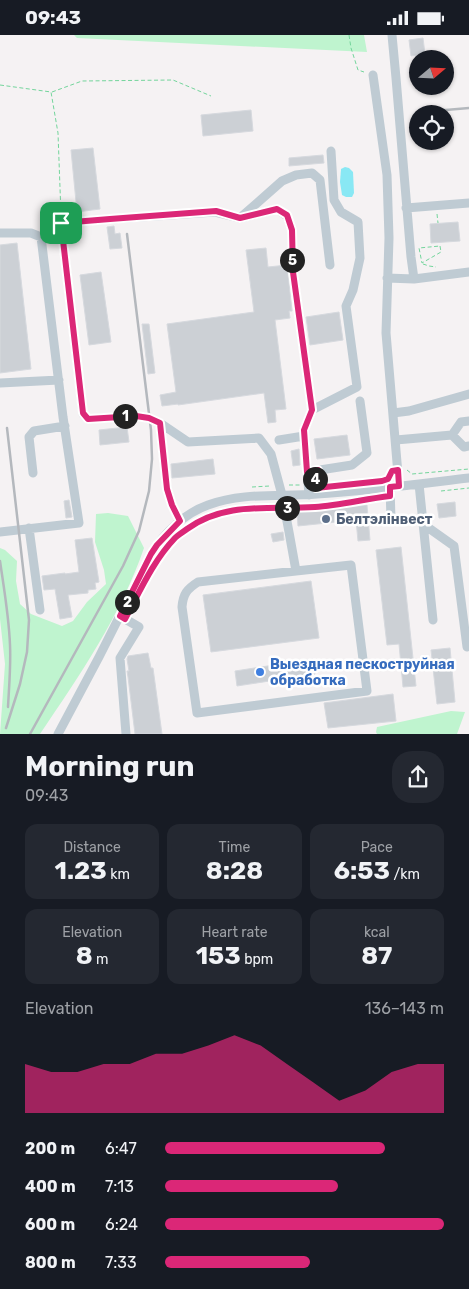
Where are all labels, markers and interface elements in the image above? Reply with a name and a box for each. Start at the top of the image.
text: 09:43 [25,6,81,29]
north arrow [409,50,454,95]
map controls [409,50,454,150]
button: locate [409,105,454,150]
pin [40,202,82,244]
icon: arrive [47,209,75,237]
pin: 5 [280,247,304,273]
text: 5 [288,252,297,269]
pin: 1 [112,403,138,429]
text: 1 [122,408,129,425]
pin: 4 [302,467,328,491]
text: 4 [311,471,320,488]
pin: 3 [274,495,300,521]
text: 3 [283,500,292,517]
place label: Белтэлінвест [336,511,433,528]
marker: Белтэлінвест [320,513,332,525]
pin: 2 [114,589,140,615]
text: 2 [123,594,132,611]
place label: Выездная пескоструйная обработка [270,656,455,689]
marker: Выездная пескоструйная обработка [254,666,266,678]
text: Morning run [25,750,194,783]
button: share [392,751,444,803]
text: 09:43 [25,786,68,805]
text: Distance [63,839,121,856]
text: Time [219,839,250,856]
text: Pace [361,839,393,856]
text: 1.23 [54,856,107,885]
text: 8:28 [206,856,263,885]
text: 6:53 [334,856,390,885]
text: km [107,866,130,883]
text: /km [390,866,420,883]
text: Elevation [62,924,122,941]
text: Heart rate [202,924,267,941]
text: kcal [364,924,390,941]
text: 8 [76,941,93,970]
text: 153 [196,941,241,970]
text: 87 [361,941,392,970]
text: m [93,951,109,968]
text: bpm [241,951,273,968]
text: Elevation [25,999,94,1018]
text: 136–143 m [365,999,444,1018]
text: 200 m [25,1139,75,1158]
text: 6:47 [105,1139,137,1158]
text: 400 m [25,1177,76,1196]
text: 7:13 [105,1177,134,1196]
text: 600 m [25,1215,75,1234]
text: 6:24 [105,1215,138,1234]
text: 800 m [25,1253,76,1272]
text: 7:33 [105,1253,137,1272]

